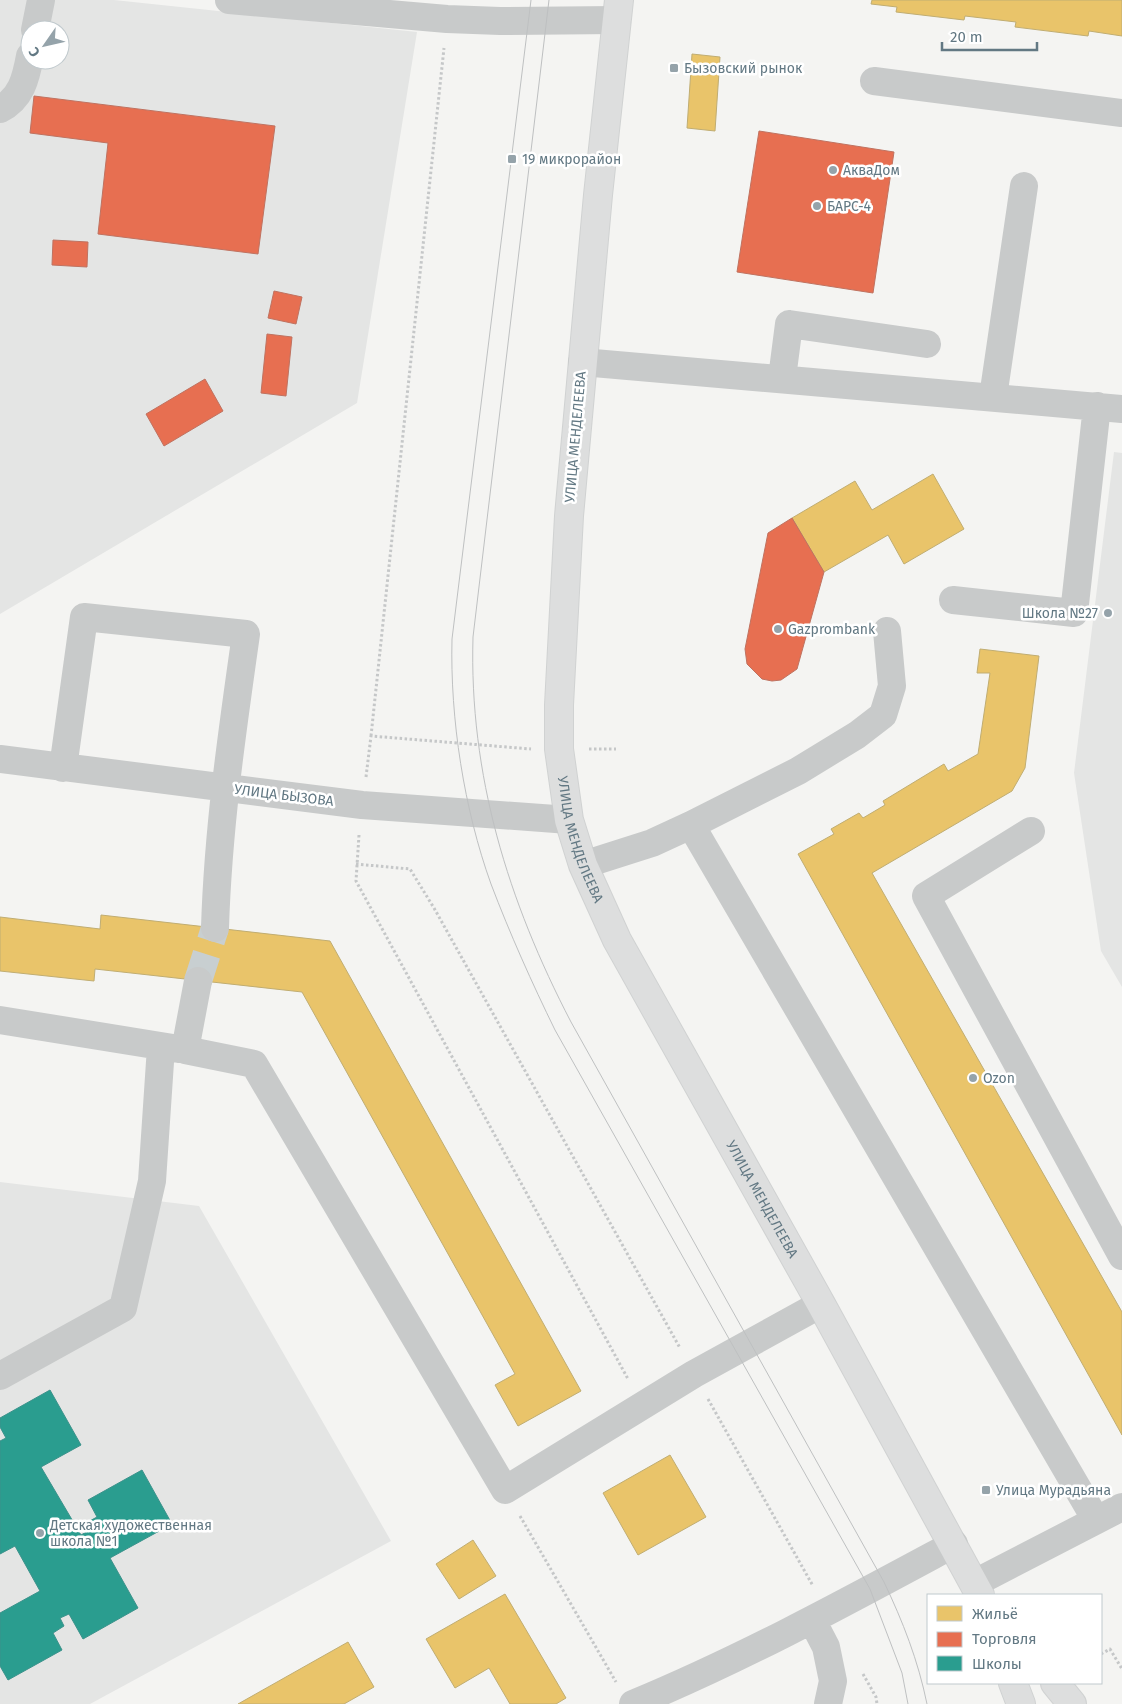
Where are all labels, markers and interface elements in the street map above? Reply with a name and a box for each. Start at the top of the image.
north arrow [20,20,70,70]
scale bar [942,20,1037,52]
text: 20 m [950,28,983,46]
text: С [25,44,44,60]
place label: Бызовский рынок [684,60,803,77]
marker: Бызовский рынок [668,62,680,74]
place label: 19 микрорайон [522,151,621,168]
marker: 19 микрорайон [506,153,518,165]
place label: АкваДом [843,162,900,179]
marker: АкваДом [827,164,839,176]
place label: БАРС-4 [827,198,872,215]
marker: БАРС-4 [811,200,823,212]
street label: УЛИЦА МЕНДЕЛЕЕВА [561,371,590,503]
place label: Школа №27 [1022,605,1098,622]
marker: Школа №27 [1102,607,1114,619]
place label: Gazprombank [788,621,876,638]
marker: Gazprombank [772,623,784,635]
street label: УЛИЦА МЕНДЕЛЕЕВА [554,775,607,905]
street label: УЛИЦА БЫЗОВА [233,781,335,810]
place label: Ozon [983,1070,1015,1087]
marker: Ozon [967,1072,979,1084]
street label: УЛИЦА МЕНДЕЛЕЕВА [722,1138,801,1261]
place label: Улица Мурадьяна [996,1482,1111,1499]
marker: Улица Мурадьяна [980,1484,992,1496]
place label: Детская художественная школа №1 [49,1517,212,1550]
marker: Детская художественная школа №1 [34,1527,46,1539]
legend [927,1594,1102,1684]
text: Жильё [972,1605,1018,1623]
text: Торговля [972,1630,1037,1648]
text: Школы [972,1655,1022,1673]

